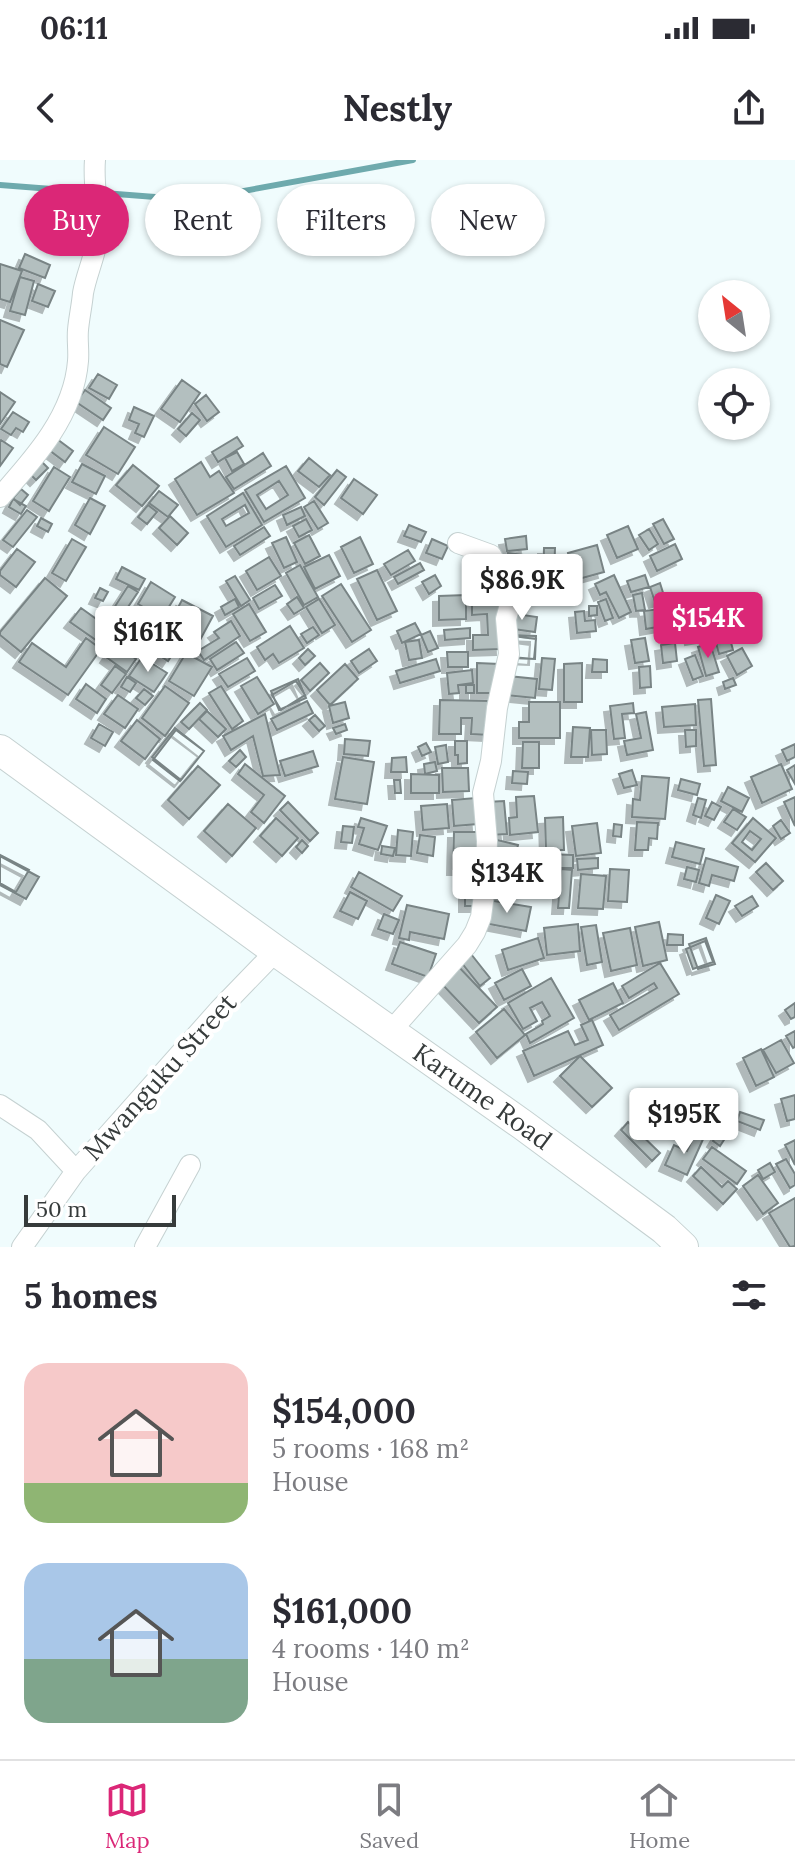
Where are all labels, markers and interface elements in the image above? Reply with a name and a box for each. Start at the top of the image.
text: 06:11 [40,9,108,47]
text: Nestly [343,85,452,131]
icon: back [24,86,68,130]
icon: share [727,86,771,130]
chip: Buy [24,184,129,256]
chip: Rent [145,184,261,256]
chip: Filters [277,184,415,256]
chip: New [431,184,545,256]
north arrow [698,280,770,352]
map controls [698,280,770,440]
button: locate [698,368,770,440]
pin: $86.9K [457,554,587,622]
text: $86.9K [480,563,564,596]
pin: $154K [652,592,764,660]
text: $154K [672,601,744,634]
pin: $161K [92,606,204,674]
text: $161K [113,615,183,648]
pin: $134K [451,847,563,915]
text: $134K [470,856,544,889]
street label: Mwanguku Street [76,986,243,1167]
street label: Karume Road [407,1036,559,1157]
pin: $195K [628,1088,740,1156]
text: $195K [647,1097,721,1130]
scale bar [24,1191,176,1227]
text: 50 m [36,1195,87,1223]
icon: filters [727,1273,771,1317]
text: 5 homes [24,1274,158,1317]
text: $154,000 [272,1389,416,1432]
icon: home [88,1395,184,1491]
text: 5 rooms · 168 m² [272,1432,469,1465]
text: House [272,1465,349,1498]
text: $161,000 [272,1589,412,1632]
icon: home [88,1595,184,1691]
text: 4 rooms · 140 m² [272,1632,470,1665]
text: House [272,1665,349,1698]
tab: Map [105,1778,150,1854]
tab: Saved [360,1778,419,1854]
tab: Home [629,1778,690,1854]

